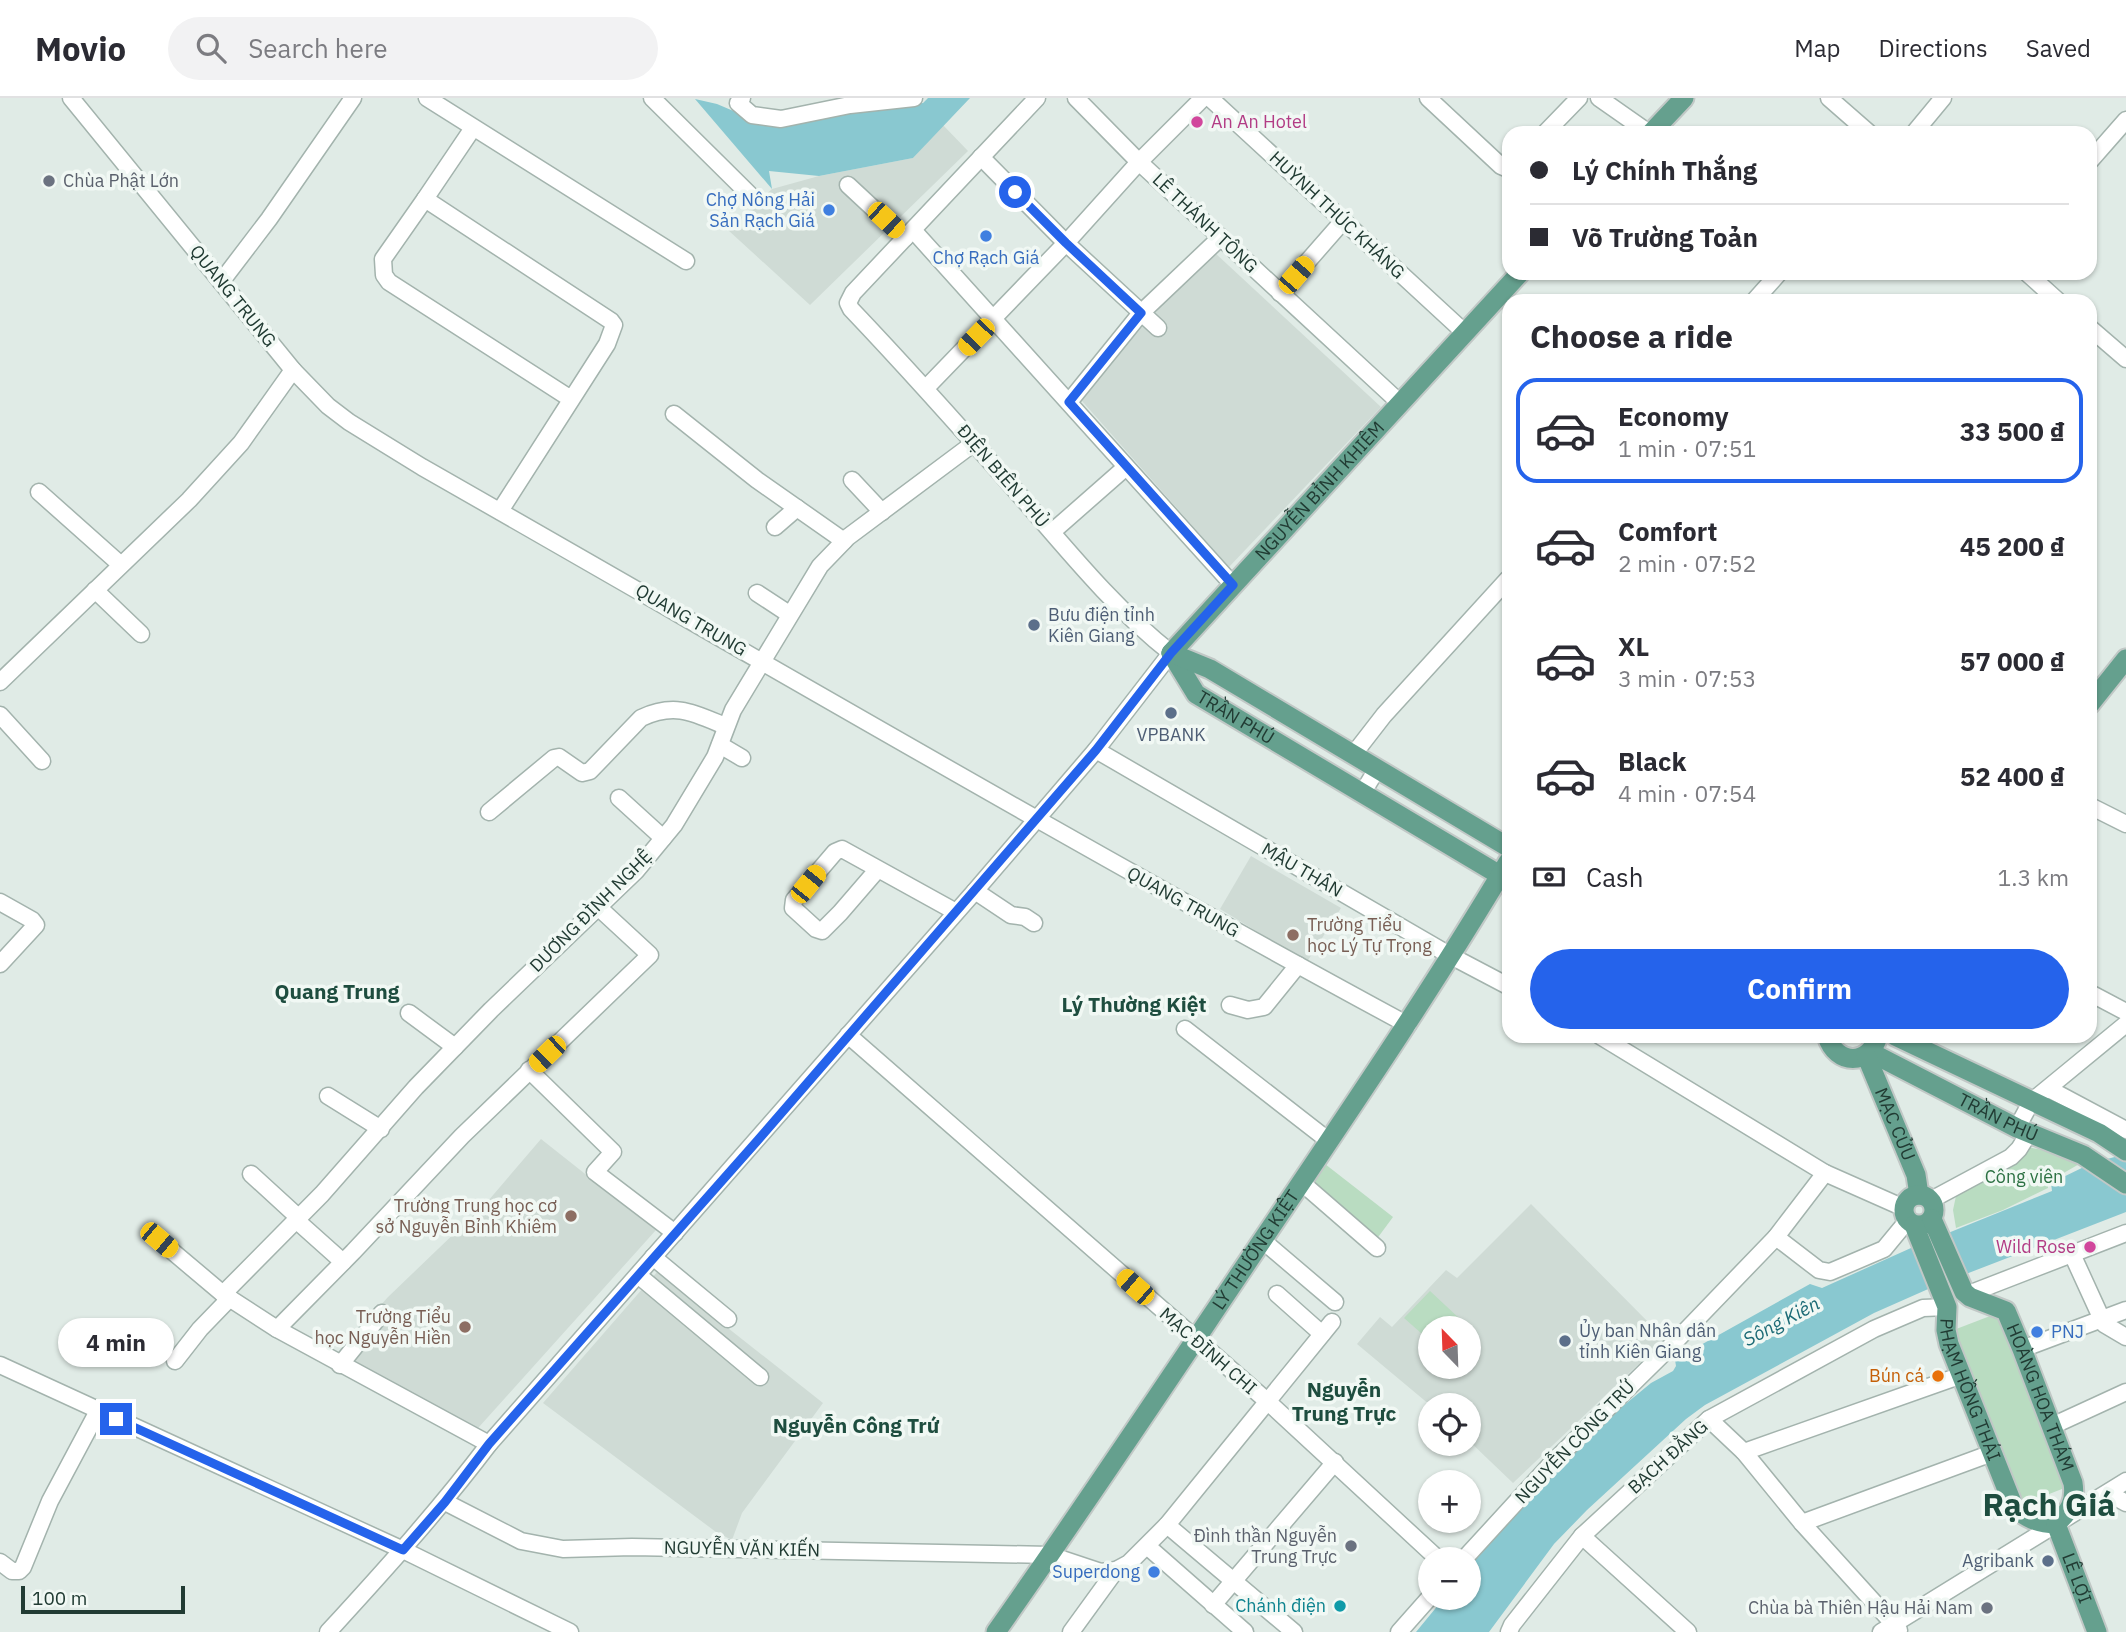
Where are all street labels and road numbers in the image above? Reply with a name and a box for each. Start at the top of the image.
street label: HUỲNH THÚC KHÁNG [1265,146,1410,283]
street label: LÊ THÁNH TÔNG [1148,168,1263,277]
street label: QUANG TRUNG [185,240,282,351]
street label: NGUYỄN BỈNH KHIÊM [1250,416,1389,565]
street label: ĐIỆN BIÊN PHỦ [952,419,1054,532]
street label: QUANG TRUNG [631,578,751,661]
street label: TRẦN PHÚ [1193,685,1279,749]
street label: MẬU THÂN [1258,837,1347,902]
street label: DƯƠNG ĐÌNH NGHỆ [525,845,657,977]
street label: QUANG TRUNG [1123,861,1243,942]
street label: MẠC CỬU [1870,1084,1921,1164]
street label: TRẦN PHÚ [1955,1088,2042,1146]
street label: LÝ THƯỜNG KIỆT [1207,1185,1304,1314]
street label: MẠC ĐĨNH CHI [1155,1302,1262,1399]
street label: PHẠM HỒNG THÁI [1935,1318,2006,1464]
street label: HOÀNG HOA THÁM [2002,1320,2079,1474]
street label: NGUYỄN CÔNG TRỨ [1508,1373,1640,1508]
street label: BẠCH ĐẰNG [1622,1413,1712,1499]
street label: NGUYỄN VĂN KIẾN [664,1533,820,1561]
street label: LÊ LỢI [2057,1550,2097,1607]

